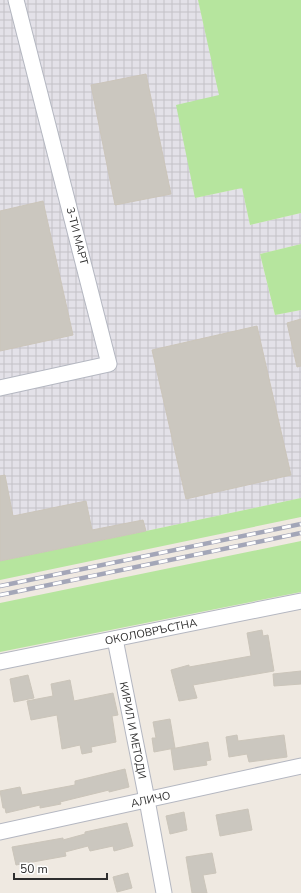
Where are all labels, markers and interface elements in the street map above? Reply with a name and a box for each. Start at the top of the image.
street label: 3-ТИ МАРТ [63,205,92,267]
street label: ОКОЛОВРЪСТНА [104,615,198,648]
street label: КИРИЛ И МЕТОДИ [116,680,150,780]
street label: АЛИЧО [129,787,172,811]
scale bar [14,855,107,881]
text: 50 m [20,861,48,877]

